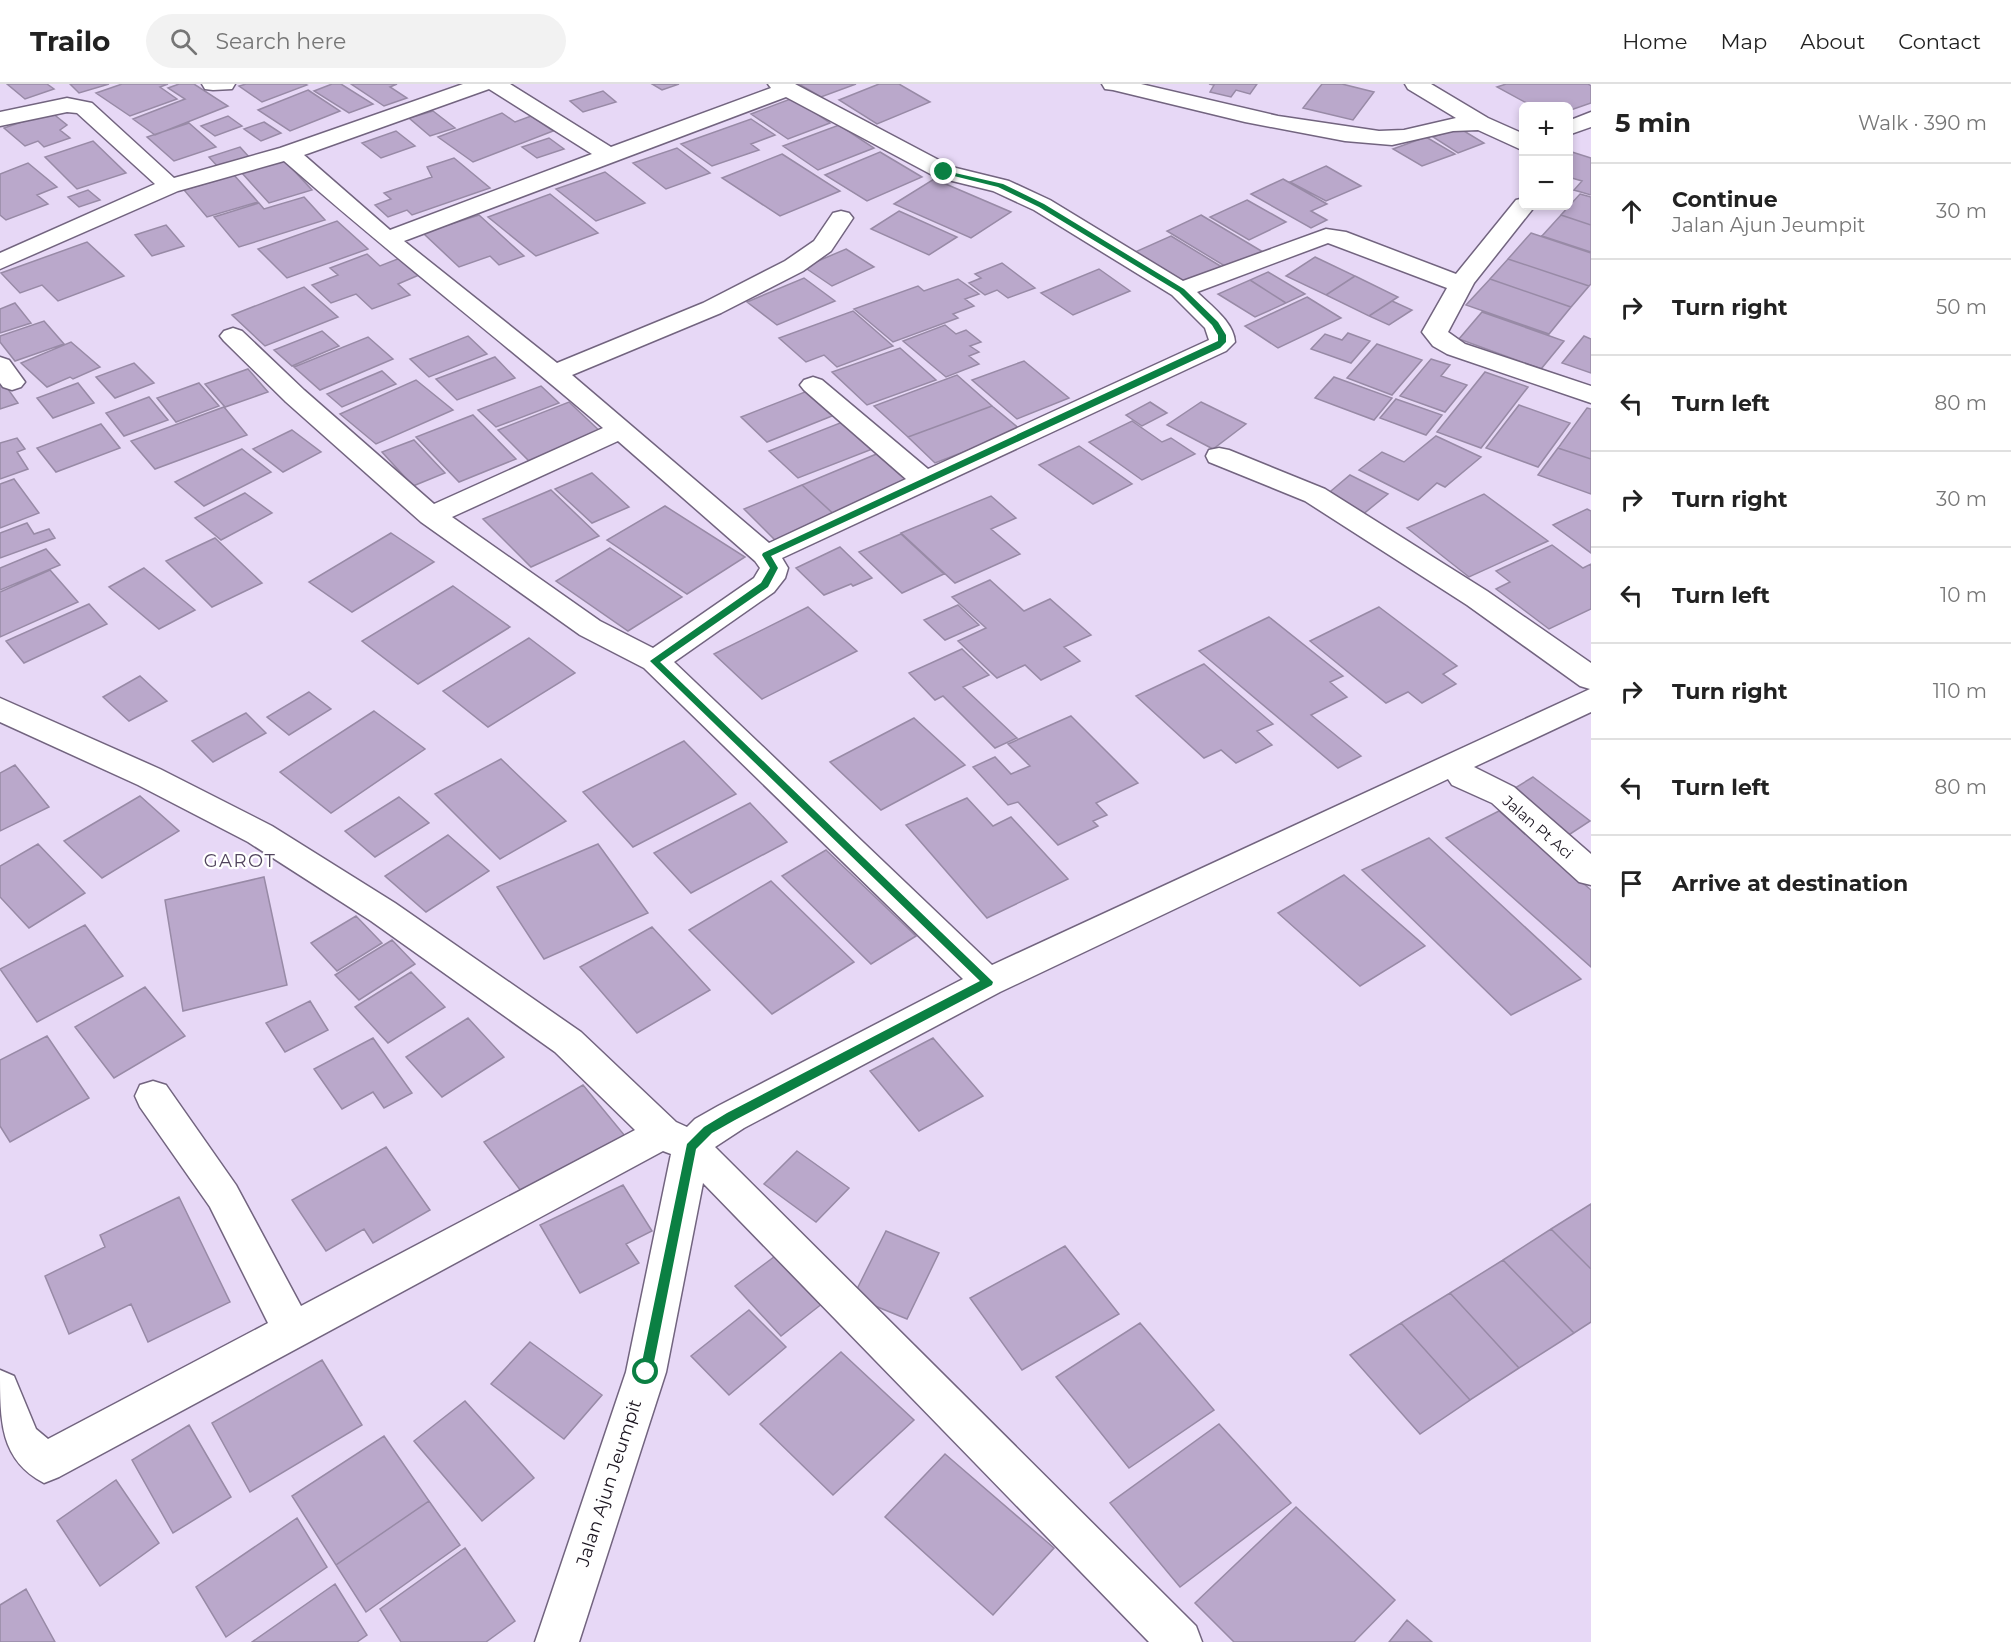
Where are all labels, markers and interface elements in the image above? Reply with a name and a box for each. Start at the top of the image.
search box [146,14,566,68]
text: Trailo [30,24,110,58]
icon: search [167,25,200,58]
text: Search here [215,28,346,55]
text: Home [1622,29,1687,54]
text: Map [1720,29,1767,54]
text: About [1800,29,1865,54]
text: Contact [1898,29,1981,54]
map controls [1519,102,1573,210]
button: + [1519,102,1573,156]
text: 5 min [1615,107,1691,139]
text: Walk · 390 m [1858,111,1987,135]
button: − [1519,156,1573,210]
route end [930,158,956,184]
text: Continue [1672,186,1778,213]
icon: ahead [1615,195,1648,228]
text: 30 m [1936,199,1987,223]
text: Jalan Ajun Jeumpit [1672,213,1865,237]
icon: right [1615,291,1648,324]
text: Turn right [1672,294,1787,321]
text: 50 m [1936,295,1987,319]
icon: left [1615,387,1648,420]
text: Turn left [1672,390,1770,417]
text: 80 m [1935,391,1987,415]
icon: right [1615,483,1648,516]
text: Turn right [1672,486,1787,513]
text: 30 m [1936,487,1987,511]
icon: left [1615,579,1648,612]
text: Turn left [1672,582,1770,609]
text: 10 m [1940,583,1987,607]
icon: right [1615,675,1648,708]
text: Turn right [1672,678,1787,705]
text: 110 m [1933,679,1987,703]
icon: left [1615,771,1648,804]
text: Turn left [1672,774,1770,801]
text: 80 m [1935,775,1987,799]
street label: Jalan Pt Aci [1498,791,1577,863]
district label: GAROT [204,850,276,872]
icon: arrive [1615,867,1648,900]
text: Arrive at destination [1672,870,1908,897]
route start [632,1358,658,1384]
street label: Jalan Ajun Jeumpit [571,1397,646,1570]

